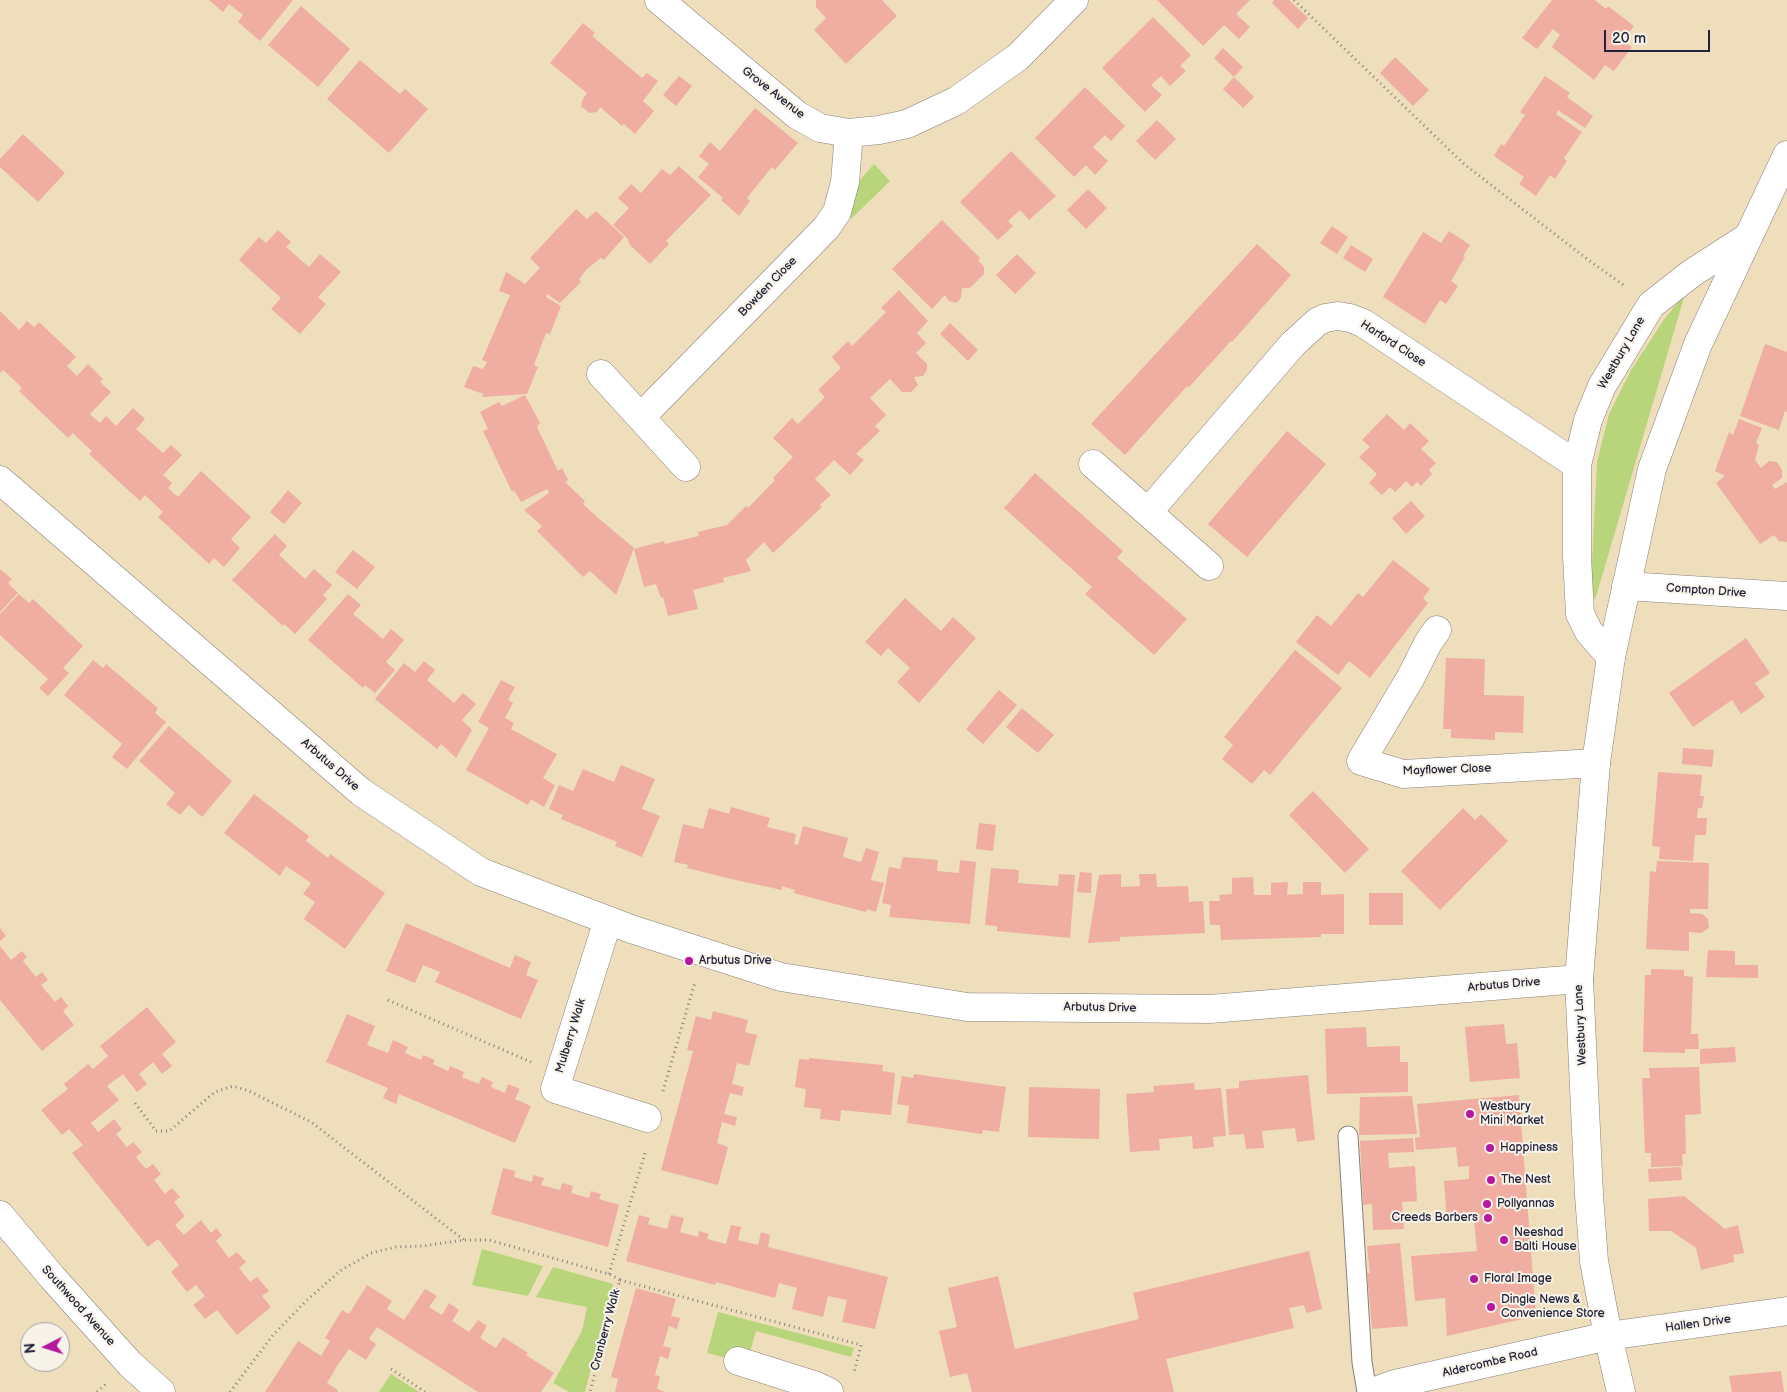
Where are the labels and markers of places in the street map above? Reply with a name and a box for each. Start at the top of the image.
place label: Arbutus Drive [699,954,772,968]
marker: Arbutus Drive [683,955,695,967]
place label: Westbury Mini Market [1480,1100,1544,1128]
marker: Westbury Mini Market [1464,1108,1476,1120]
place label: Happiness [1500,1141,1558,1155]
marker: Happiness [1484,1142,1496,1154]
place label: The Nest [1501,1173,1551,1187]
marker: The Nest [1485,1174,1497,1186]
place label: Pollyannas [1497,1197,1554,1211]
marker: Pollyannas [1481,1198,1493,1210]
place label: Creeds Barbers [1392,1211,1478,1225]
marker: Creeds Barbers [1482,1212,1494,1224]
place label: Neeshad Balti House [1514,1226,1577,1254]
marker: Neeshad Balti House [1498,1234,1510,1246]
place label: Floral Image [1484,1272,1552,1286]
marker: Floral Image [1468,1273,1480,1285]
place label: Dingle News & Convenience Store [1501,1293,1605,1321]
marker: Dingle News & Convenience Store [1485,1301,1497,1313]

